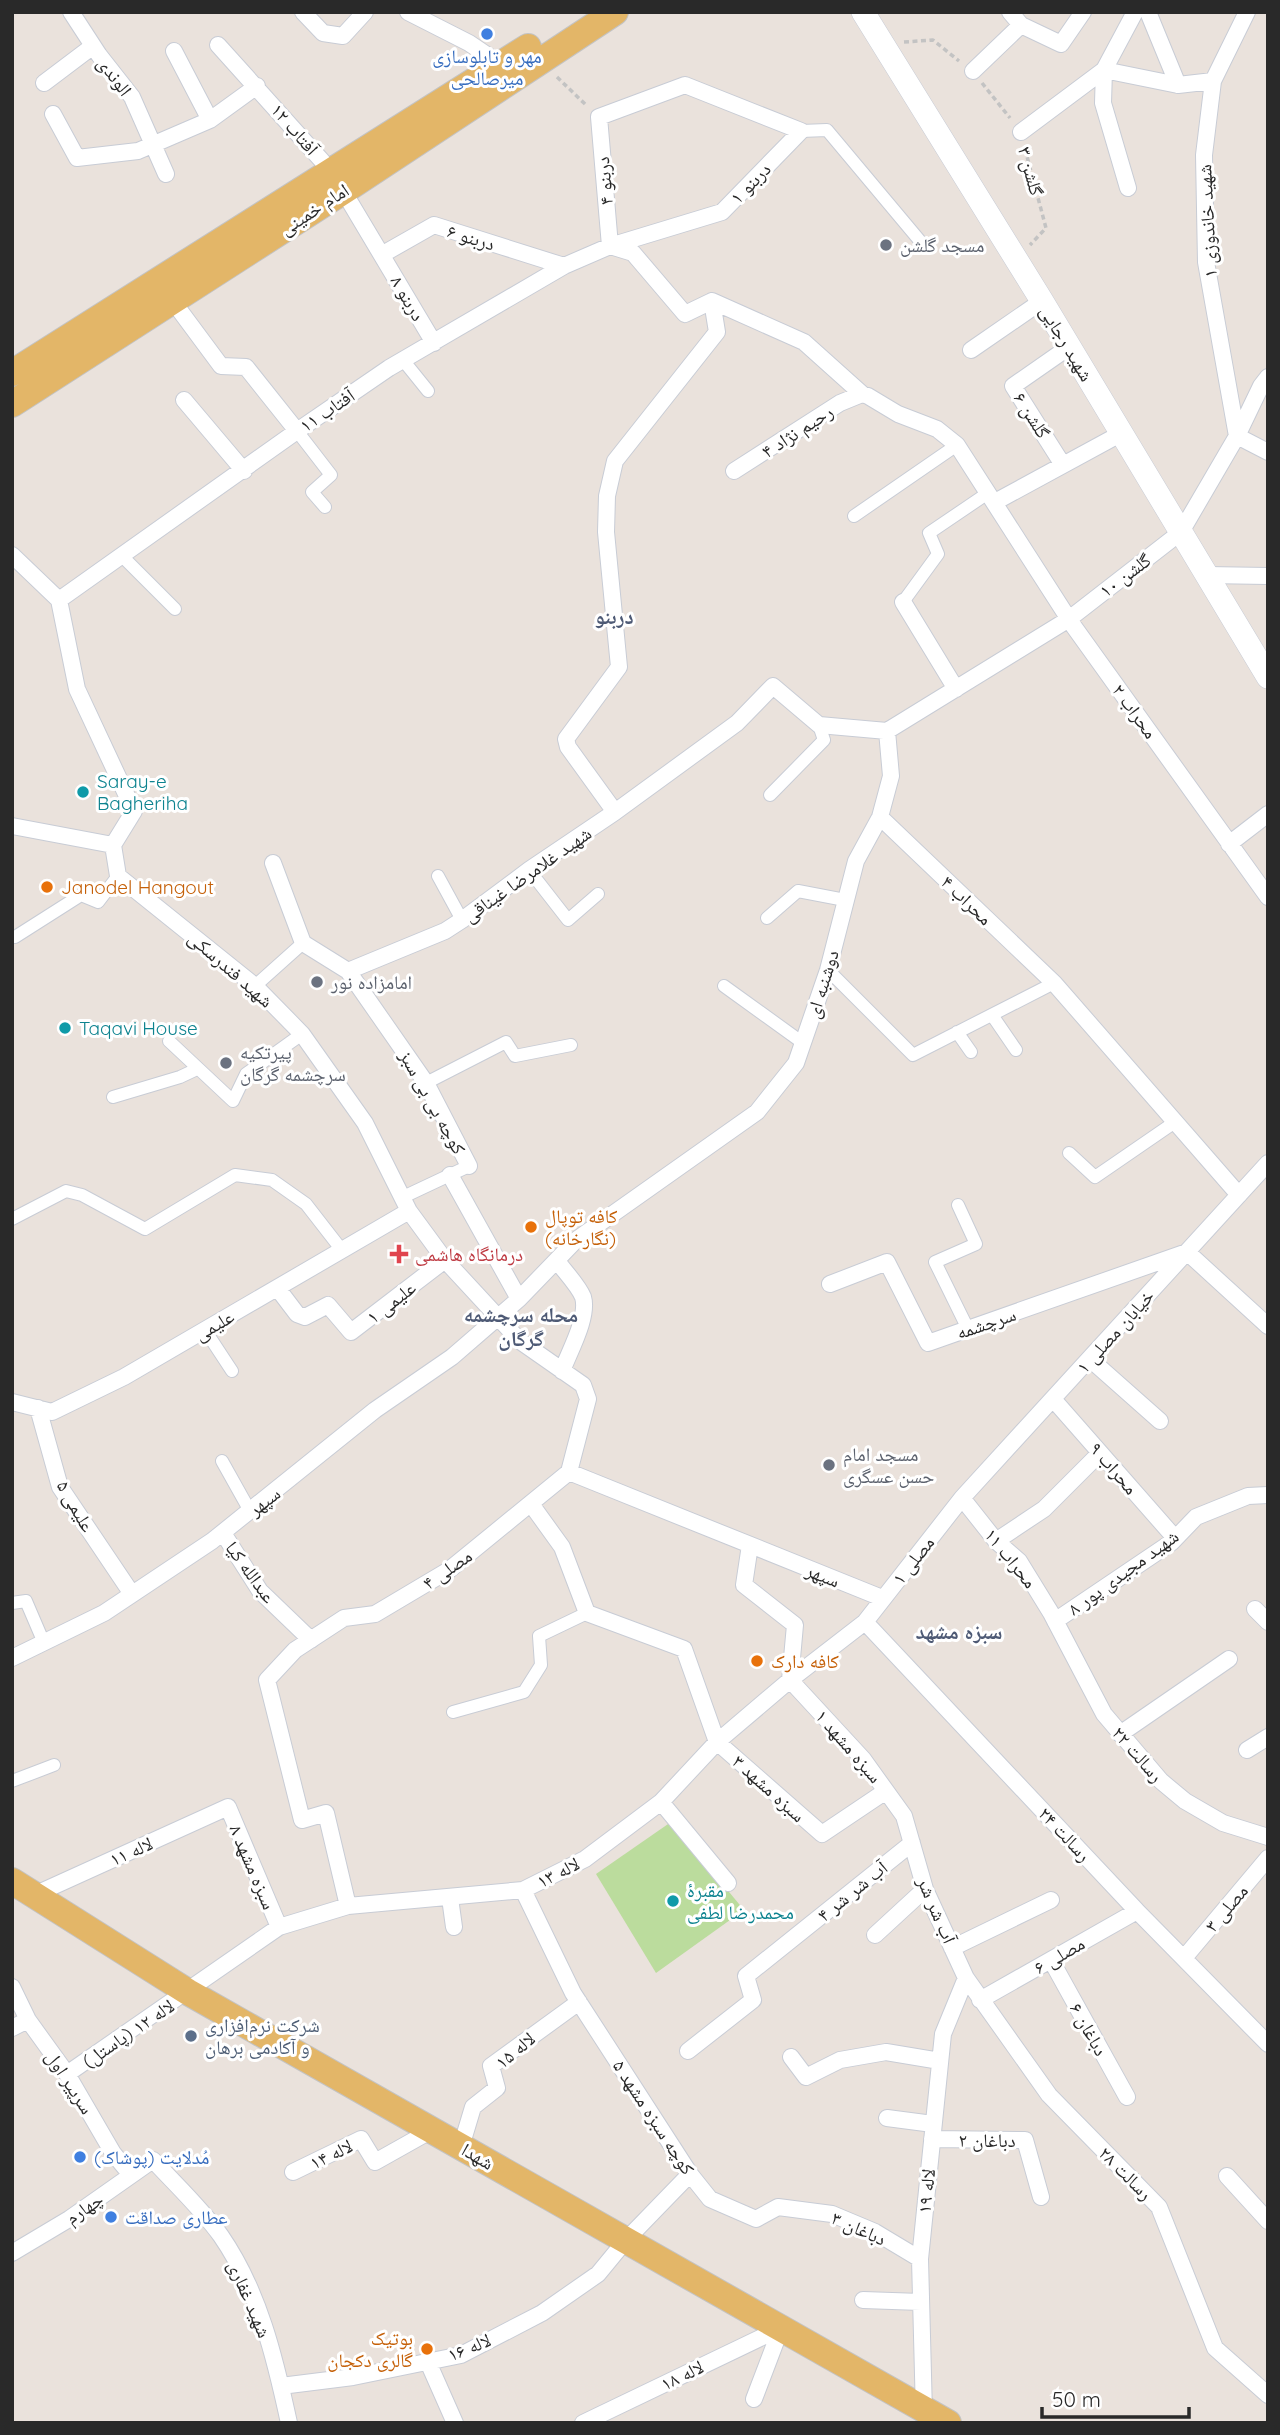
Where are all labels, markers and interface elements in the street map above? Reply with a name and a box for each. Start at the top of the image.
marker: مهر و تابلوسازی میرصالحی [479,26,495,42]
place label: مهر و تابلوسازی میرصالحی [432,44,542,90]
street label: الوندی [92,51,138,101]
street label: آفتاب ۱۲ [266,98,325,161]
street label: ۳ گلشن [1013,144,1049,198]
street label: ۴ دربنو [590,156,618,206]
street label: دربنو ۱ [724,157,776,209]
street label: ۱ شهید خاندوزی [1192,164,1222,278]
street label: امام خمینی [275,178,354,242]
street label: ۶ دربنو [444,218,498,256]
place label: مسجد گلشن [900,233,984,257]
marker: مسجد گلشن [878,237,894,253]
street label: ۸ دربنو [385,271,431,325]
street label: شهید رجایی [1035,301,1099,385]
street label: آفتاب ۱۱ [295,382,360,437]
street label: ۶ گلشن [1009,387,1055,443]
street label: رحیم نژاد ۴ [757,399,838,464]
street label: ۱۰ گلشن [1094,548,1156,602]
district label: دربنو [594,603,634,629]
street label: ۲ محراب [1107,679,1163,743]
place label: Saray-e Bagheriha [97,769,188,815]
marker: Saray-e Bagheriha [75,784,91,800]
street label: شهید غلامرضا غیناقی [458,821,596,927]
street label: ۴ محراب [936,870,998,930]
place label: Janodel Hangout [61,875,214,899]
marker: Janodel Hangout [39,879,55,895]
street label: شهید فندرسکی [184,926,278,1012]
street label: دوشنبه ای [800,947,844,1021]
place label: امامزاده نور [330,970,412,994]
marker: امامزاده نور [309,974,325,990]
place label: Taqavi House [79,1016,198,1040]
marker: Taqavi House [57,1020,73,1036]
place label: پیرتکیه سرچشمه گرگان [240,1040,346,1086]
street label: کوچه بی بی سبز [394,1045,471,1158]
marker: پیرتکیه سرچشمه گرگان [218,1055,234,1071]
place label: کافه توپال (نگارخانه) [545,1204,618,1250]
marker: کافه توپال (نگارخانه) [523,1219,539,1235]
place label: درمانگاه هاشمی [415,1242,523,1266]
marker: درمانگاه هاشمی [389,1244,409,1264]
street label: ۱ علیمی [362,1275,421,1329]
street label: خیابان مصلی ۱ [1071,1284,1159,1378]
district label: محله سرچشمه گرگان [464,1301,578,1351]
street label: سرچشمه [953,1302,1019,1344]
street label: علیمی [190,1304,239,1346]
street label: ۹ محراب [1085,1437,1143,1499]
place label: مسجد امام حسن عسگری [843,1442,934,1488]
marker: مسجد امام حسن عسگری [821,1457,837,1473]
street label: ۵ علیمی [52,1476,101,1536]
street label: سپهر [242,1481,285,1522]
street label: ۱۱ محراب [980,1523,1042,1593]
street label: ۸ شهید مجیدی پور [1063,1524,1183,1620]
street label: ۱ مصلی [887,1531,939,1589]
street label: عبدالله کیا [221,1536,282,1608]
street label: ۴ مصلی [418,1543,476,1595]
street label: سپهر [802,1557,843,1593]
district label: سبزه مشهد [915,1618,1003,1644]
place label: کافه دارک [771,1649,839,1673]
marker: کافه دارک [749,1653,765,1669]
street label: ۱ سبزه مشهد [810,1704,888,1788]
street label: ۲۲ رسالت [1107,1721,1169,1787]
street label: ۳ سبزه مشهد [728,1749,810,1827]
street label: ۲۴ رسالت [1034,1802,1096,1866]
street label: ۸ سبزه مشهد [224,1821,282,1913]
street label: ۱۱ لاله [106,1831,156,1871]
street label: لاله ۱۳ [533,1851,583,1893]
street label: ۴ آب شر شر [812,1855,893,1927]
street label: آب شر شر [912,1872,962,1948]
place label: مقبرهٔ محمدرضا لطفی [687,1878,794,1924]
street label: ۳ مصلی [1199,1879,1253,1937]
marker: مقبرهٔ محمدرضا لطفی [665,1893,681,1909]
street label: ۶ مصلی [1029,1931,1089,1979]
street label: لاله ۱۲ (پاستل) [77,1993,179,2073]
street label: ۶ دباغان [1065,1998,1113,2060]
place label: شرکت نرم‌افزاری و آکادمی برهان [205,2013,320,2059]
street label: ۱۵ لاله [490,2026,540,2074]
marker: شرکت نرم‌افزاری و آکادمی برهان [183,2028,199,2044]
street label: سرپیر اول [40,2046,99,2118]
street label: کوچه سبزه مشهد ۵ [608,2055,700,2179]
street label: ۲ دباغان [958,2128,1016,2152]
street label: ۱۴ لاله [306,2133,356,2175]
street label: شهدا [458,2137,498,2175]
street label: ۲۸ رسالت [1094,2141,1158,2205]
place label: مُدلایت (پوشاک) [94,2145,209,2169]
marker: مُدلایت (پوشاک) [72,2149,88,2165]
street label: ۱۹ لاله [912,2168,940,2214]
street label: چهارم [60,2187,109,2231]
place label: عطاری صداقت [125,2205,228,2229]
street label: ۳ دباغان [828,2205,890,2251]
marker: عطاری صداقت [103,2209,119,2225]
street label: شهید غفاری [223,2257,277,2341]
place label: بوتیک گالری دکجان [327,2326,413,2372]
street label: لاله ۱۶ [444,2327,494,2367]
marker: بوتیک گالری دکجان [419,2341,435,2357]
street label: لاله ۱۸ [657,2354,707,2396]
scale bar [1042,2376,1189,2420]
text: 50 m [1052,2386,1101,2412]

